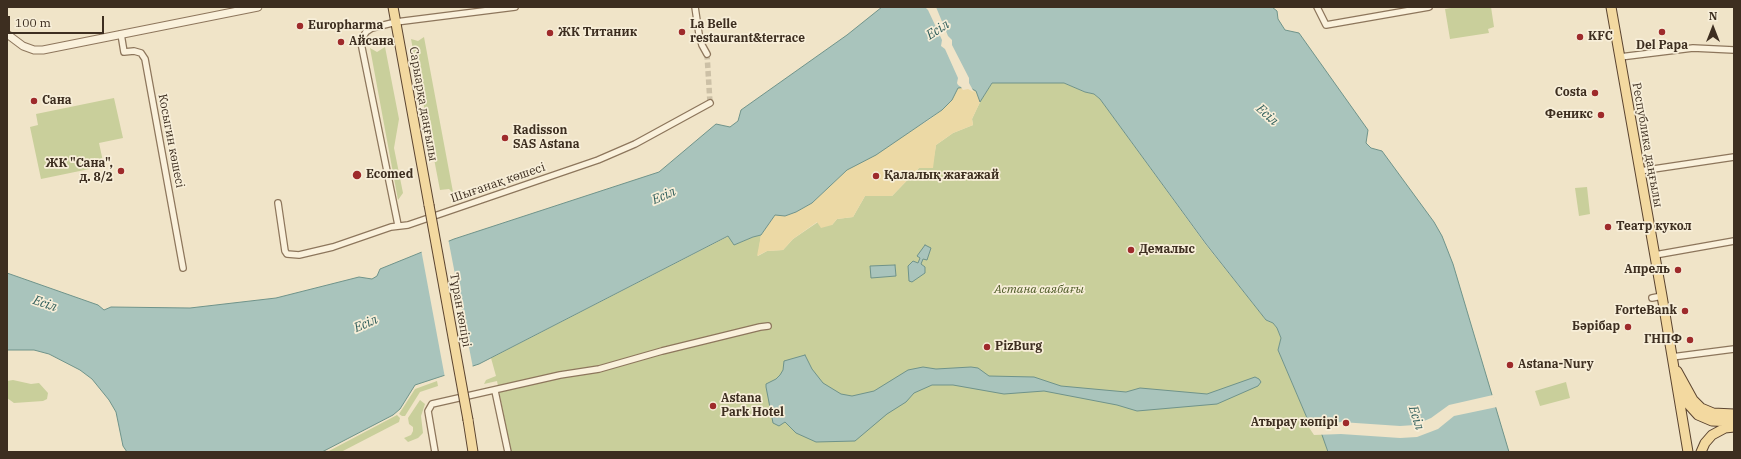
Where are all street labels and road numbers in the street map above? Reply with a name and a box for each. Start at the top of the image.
street label: Сарыарқа даңғылы [406,46,440,162]
street label: Республика даңғылы [1629,81,1665,209]
street label: Косыгин көшесі [155,93,187,189]
street label: Шығанақ көшесі [449,160,547,206]
street label: Тұран көпірі [446,272,474,348]

